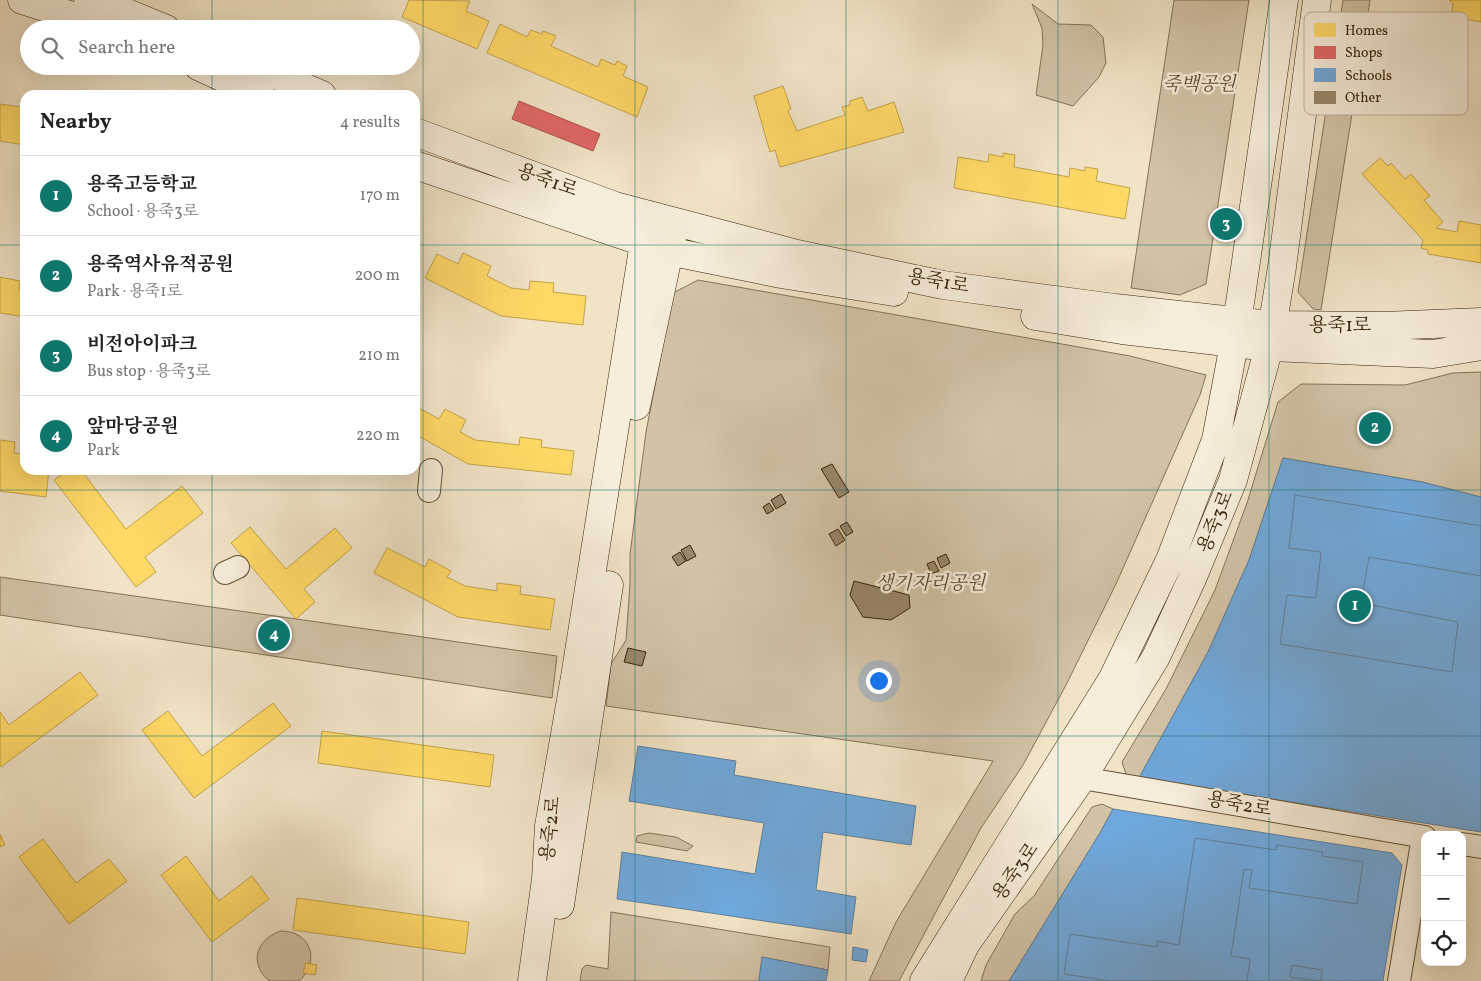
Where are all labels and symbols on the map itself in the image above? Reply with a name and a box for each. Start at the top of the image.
legend [1304,12,1468,115]
text: Homes [1345,22,1388,41]
text: Shops [1345,44,1383,63]
text: Schools [1345,67,1392,86]
park label: 죽백공원 [1162,72,1237,98]
text: Other [1345,89,1381,108]
street label: 용죽1로 [513,158,581,204]
pin: 3 [1210,205,1242,243]
street label: 용죽1로 [905,264,971,300]
street label: 용죽1로 [1309,313,1371,339]
pin: 2 [1359,409,1391,447]
street label: 용죽3로 [1192,487,1240,557]
park label: 생기자리공원 [875,571,987,597]
pin: 1 [1339,587,1371,625]
pin: 4 [258,616,290,654]
your location [866,668,892,694]
street label: 용죽2로 [1205,787,1273,823]
street label: 용죽2로 [535,795,567,863]
street label: 용죽3로 [987,838,1045,906]

